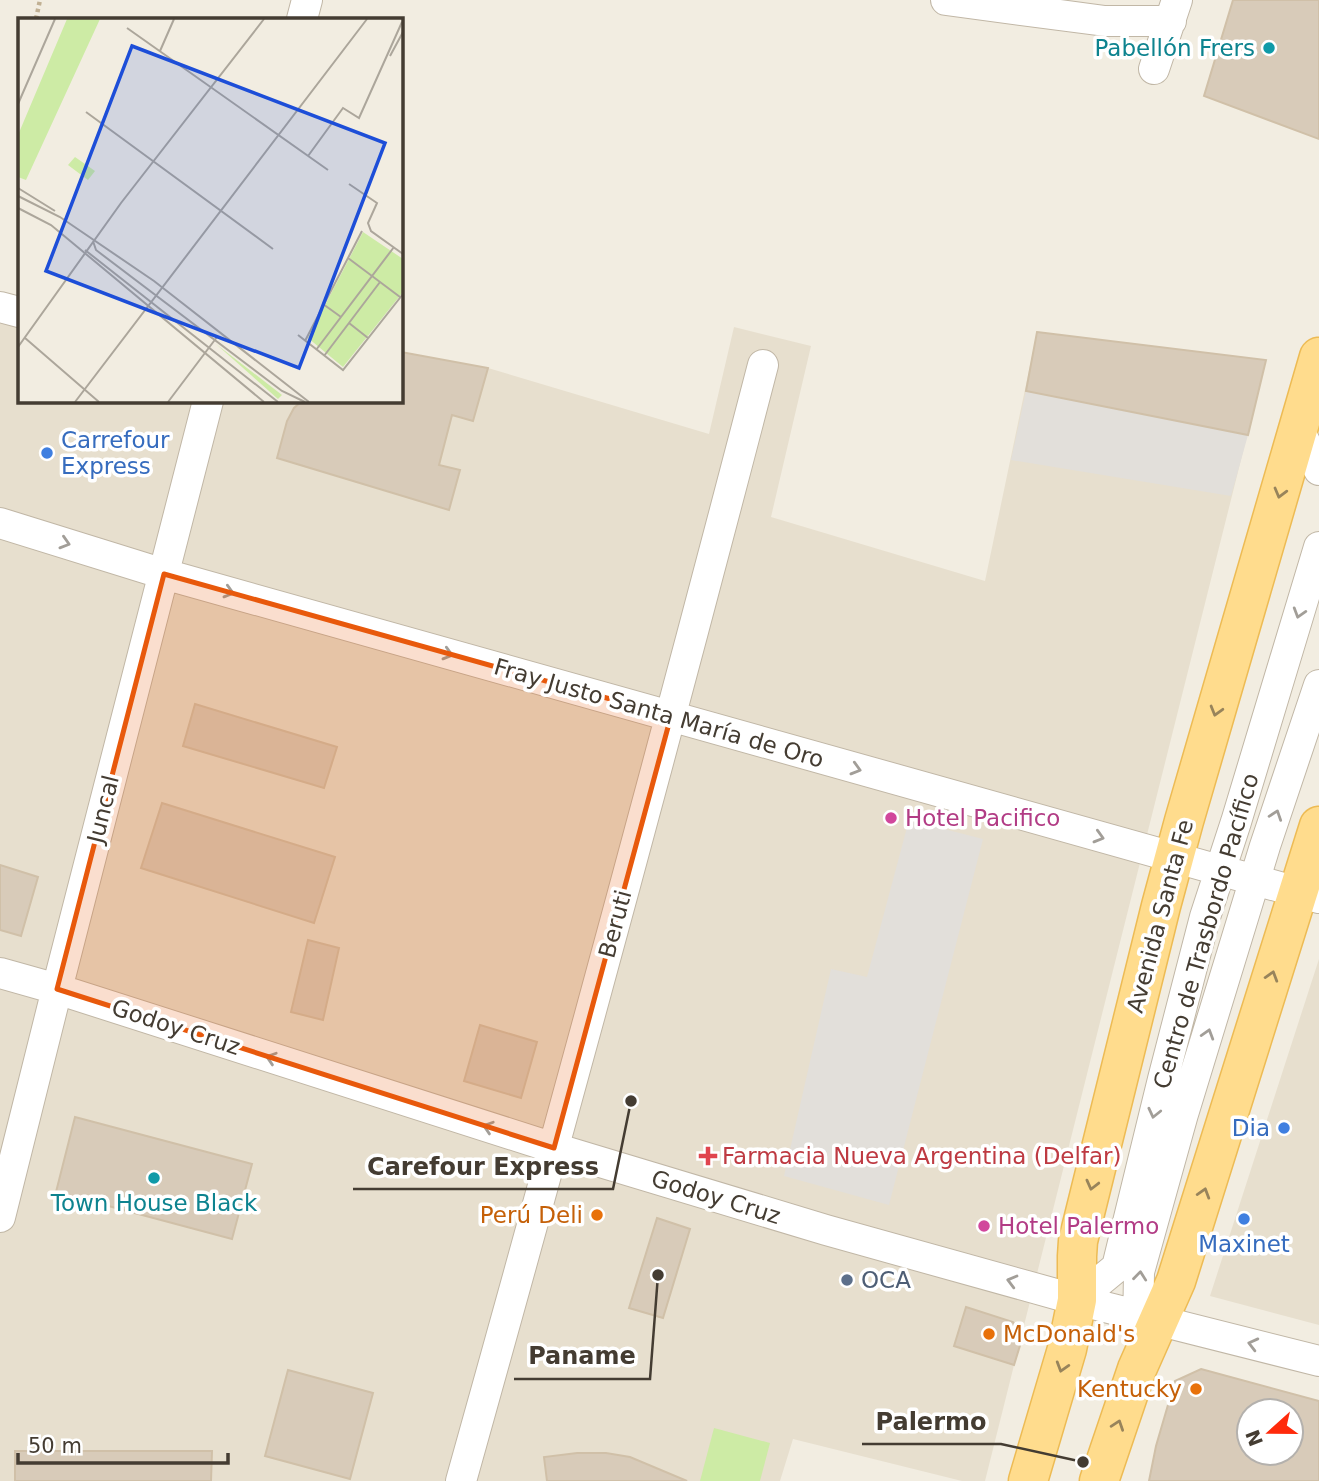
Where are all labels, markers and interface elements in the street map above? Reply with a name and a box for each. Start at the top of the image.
inset map [18,18,402,402]
place label: Pabellón Frers [1094,35,1255,61]
marker: Pabellón Frers [1261,40,1277,56]
place label: Carrefour Express [61,427,170,479]
marker: Carrefour Express [39,445,55,461]
one-way arrow [1274,487,1288,499]
one-way arrow [59,535,71,550]
one-way arrow [223,584,235,599]
one-way arrow [1293,606,1308,618]
one-way arrow [442,645,454,660]
street label: Fray Justo Santa María de Oro [491,653,827,773]
one-way arrow [1210,705,1225,717]
one-way arrow [850,761,862,775]
street label: Centro de Trasbordo Pacífico [1148,770,1264,1092]
street label: Juncal [82,772,124,848]
place label: Hotel Pacifico [905,805,1060,831]
one-way arrow [1268,809,1282,821]
marker: Hotel Pacifico [883,810,899,826]
street label: Avenida Santa Fe [1122,817,1198,1015]
one-way arrow [1093,828,1105,843]
street label: Beruti [593,887,637,961]
one-way arrow [1264,970,1278,982]
street label: Godoy Cruz [108,994,244,1060]
one-way arrow [1200,1028,1214,1041]
one-way arrow [266,1051,278,1066]
one-way arrow [1148,1107,1162,1119]
place label: Dia [1232,1115,1270,1141]
one-way arrow [482,1120,494,1135]
marker: Dia [1276,1120,1292,1136]
place label: Farmacia Nueva Argentina (Delfar) [722,1143,1122,1169]
callout: Carefour Express [353,1144,613,1189]
marker: Farmacia Nueva Argentina (Delfar) [700,1148,716,1164]
text: Carefour Express [367,1153,599,1181]
street label: Godoy Cruz [648,1165,784,1229]
marker: Town House Black [146,1170,162,1186]
one-way arrow [1086,1179,1100,1191]
one-way arrow [1196,1187,1210,1199]
place label: Town House Black [50,1190,258,1216]
place label: Perú Deli [480,1202,583,1228]
marker: Perú Deli [589,1207,605,1223]
marker: Maxinet [1236,1211,1252,1227]
place label: Hotel Palermo [998,1213,1159,1239]
marker: Hotel Palermo [976,1218,992,1234]
place label: Maxinet [1198,1231,1290,1257]
place label: OCA [861,1267,911,1293]
one-way arrow [1132,1270,1147,1281]
marker: OCA [839,1272,855,1288]
one-way arrow [1006,1275,1018,1289]
place label: McDonald's [1003,1321,1135,1347]
marker: McDonald's [981,1326,997,1342]
callout: Paname [514,1334,650,1379]
one-way arrow [1247,1338,1259,1352]
text: Paname [528,1342,636,1370]
one-way arrow [1056,1360,1071,1372]
place label: Kentucky [1077,1376,1182,1402]
marker: Kentucky [1188,1381,1204,1397]
north arrow [1235,1397,1305,1467]
callout: Palermo [862,1399,1001,1444]
text: Palermo [876,1408,986,1436]
one-way arrow [1110,1419,1124,1432]
scale bar [18,1422,228,1466]
text: N [1241,1427,1267,1449]
text: 50 m [28,1434,82,1458]

